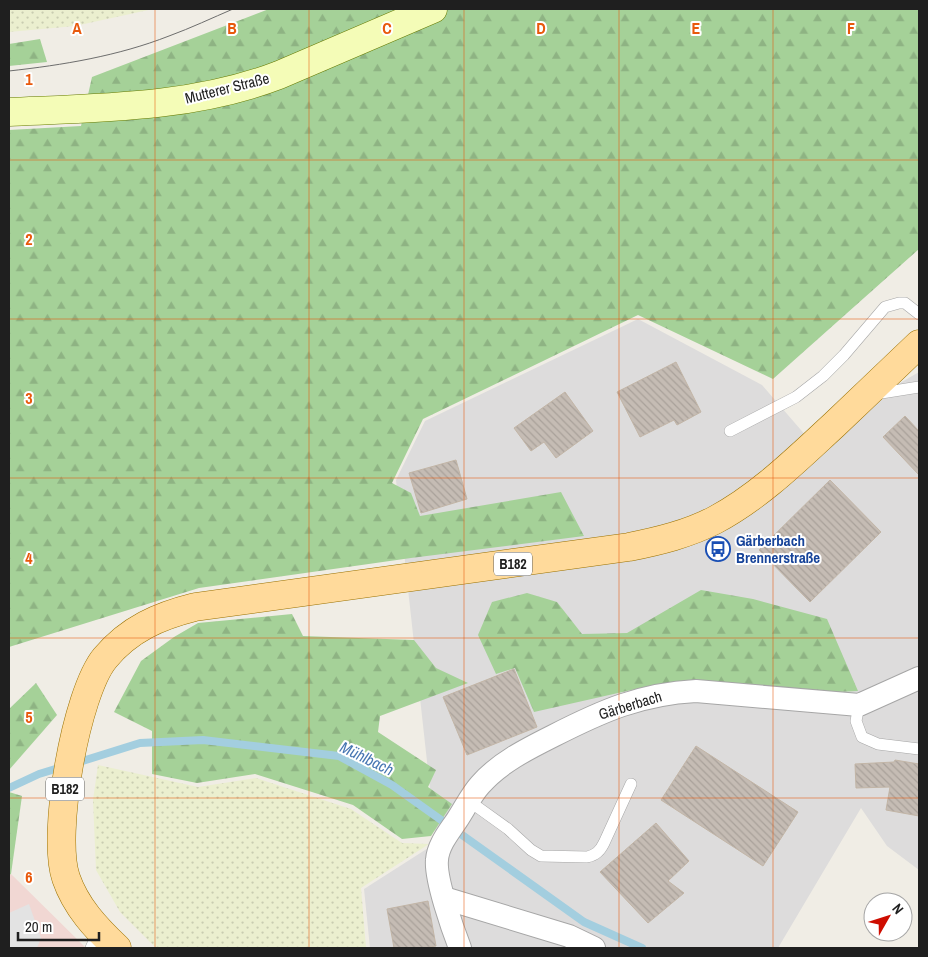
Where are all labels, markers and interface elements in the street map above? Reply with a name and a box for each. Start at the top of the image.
text: A [72,17,82,39]
text: B [227,17,237,39]
text: C [382,17,392,39]
text: D [536,17,546,39]
text: E [692,17,701,39]
text: F [847,17,855,39]
street label: Mutterer Straße [183,67,271,109]
text: 1 [25,68,33,90]
text: 2 [25,228,33,250]
text: 3 [25,387,33,409]
place label: Gärberbach Brennerstraße [736,530,820,568]
bus stop icon: Gärberbach Brennerstraße [705,536,731,562]
text: 4 [25,547,33,569]
road number: B182 [494,552,532,576]
street label: Gärberbach [596,685,664,725]
text: 5 [25,706,33,728]
water label: Mühlbach [337,736,397,780]
road number: B182 [46,778,84,801]
text: 6 [25,866,33,888]
north arrow [863,892,913,942]
text: N [888,900,908,918]
scale bar [18,910,99,942]
text: 20 m [25,916,52,937]

